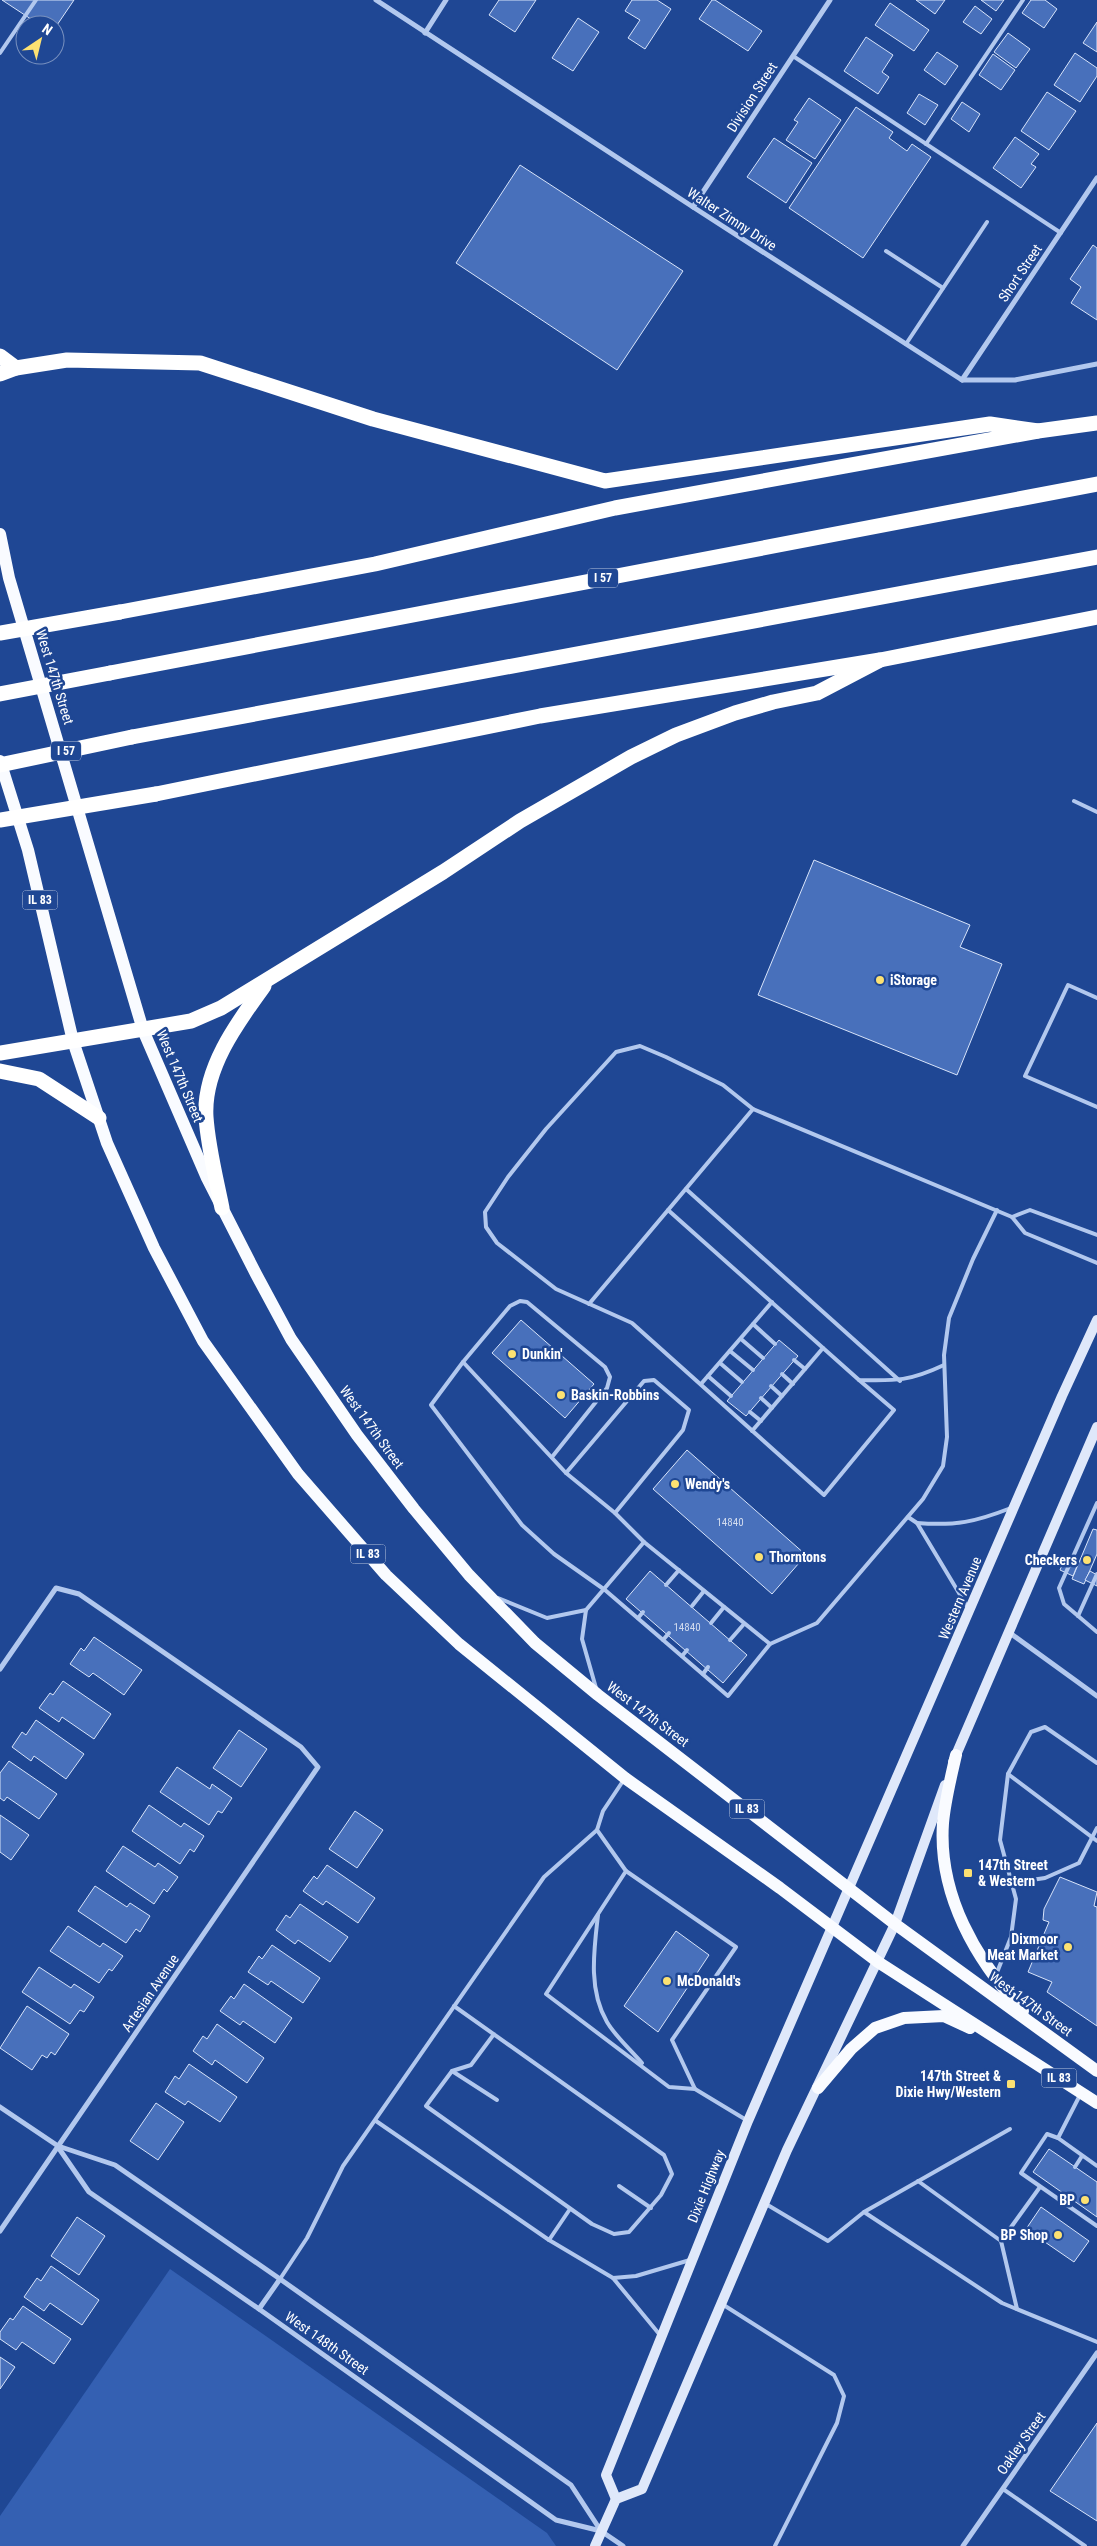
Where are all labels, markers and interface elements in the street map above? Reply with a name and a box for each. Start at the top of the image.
north arrow [15,15,65,65]
text: N [39,20,56,38]
street label: Division Street [724,59,780,135]
street label: Walter Zimny Drive [684,184,780,254]
street label: Short Street [995,241,1045,305]
road number: I 57 [588,568,618,588]
street label: West 147th Street [33,628,77,726]
road number: I 57 [51,741,81,760]
road number: IL 83 [22,890,58,910]
place label: iStorage [890,972,937,988]
marker: iStorage [874,974,886,986]
street label: West 147th Street [153,1028,207,1124]
place label: Dunkin' [522,1346,563,1362]
marker: Dunkin' [506,1348,518,1360]
street label: West 147th Street [337,1382,407,1472]
place label: Baskin-Robbins [571,1387,659,1403]
marker: Baskin-Robbins [555,1389,567,1401]
place label: Wendy's [685,1476,730,1492]
marker: Wendy's [669,1478,681,1490]
house number: 14840 [716,1516,744,1529]
road number: IL 83 [350,1545,386,1564]
place label: Thorntons [769,1549,826,1565]
marker: Thorntons [753,1551,765,1563]
place label: Checkers [1025,1552,1077,1568]
street label: Western Avenue [935,1554,985,1642]
marker: Checkers [1081,1554,1093,1566]
house number: 14840 [673,1621,701,1634]
street label: West 147th Street [604,1678,692,1750]
road number: IL 83 [730,1800,764,1818]
place label: 147th Street & Western [978,1857,1048,1889]
marker: 147th Street & Western [962,1867,974,1879]
place label: Dixmoor Meat Market [987,1931,1058,1963]
marker: Dixmoor Meat Market [1062,1941,1074,1953]
street label: Artesian Avenue [118,1951,182,2035]
street label: West 147th Street [986,1969,1076,2039]
place label: McDonald's [677,1973,741,1989]
marker: McDonald's [661,1975,673,1987]
place label: 147th Street & Dixie Hwy/Western [896,2068,1001,2100]
road number: IL 83 [1042,2068,1076,2088]
marker: 147th Street & Dixie Hwy/Western [1005,2078,1017,2090]
street label: Dixie Highway [684,2147,728,2225]
place label: BP [1059,2192,1075,2208]
marker: BP [1079,2194,1091,2206]
place label: BP Shop [1001,2227,1048,2243]
marker: BP Shop [1052,2229,1064,2241]
street label: West 148th Street [282,2308,372,2378]
street label: Oakley Street [994,2409,1048,2477]

